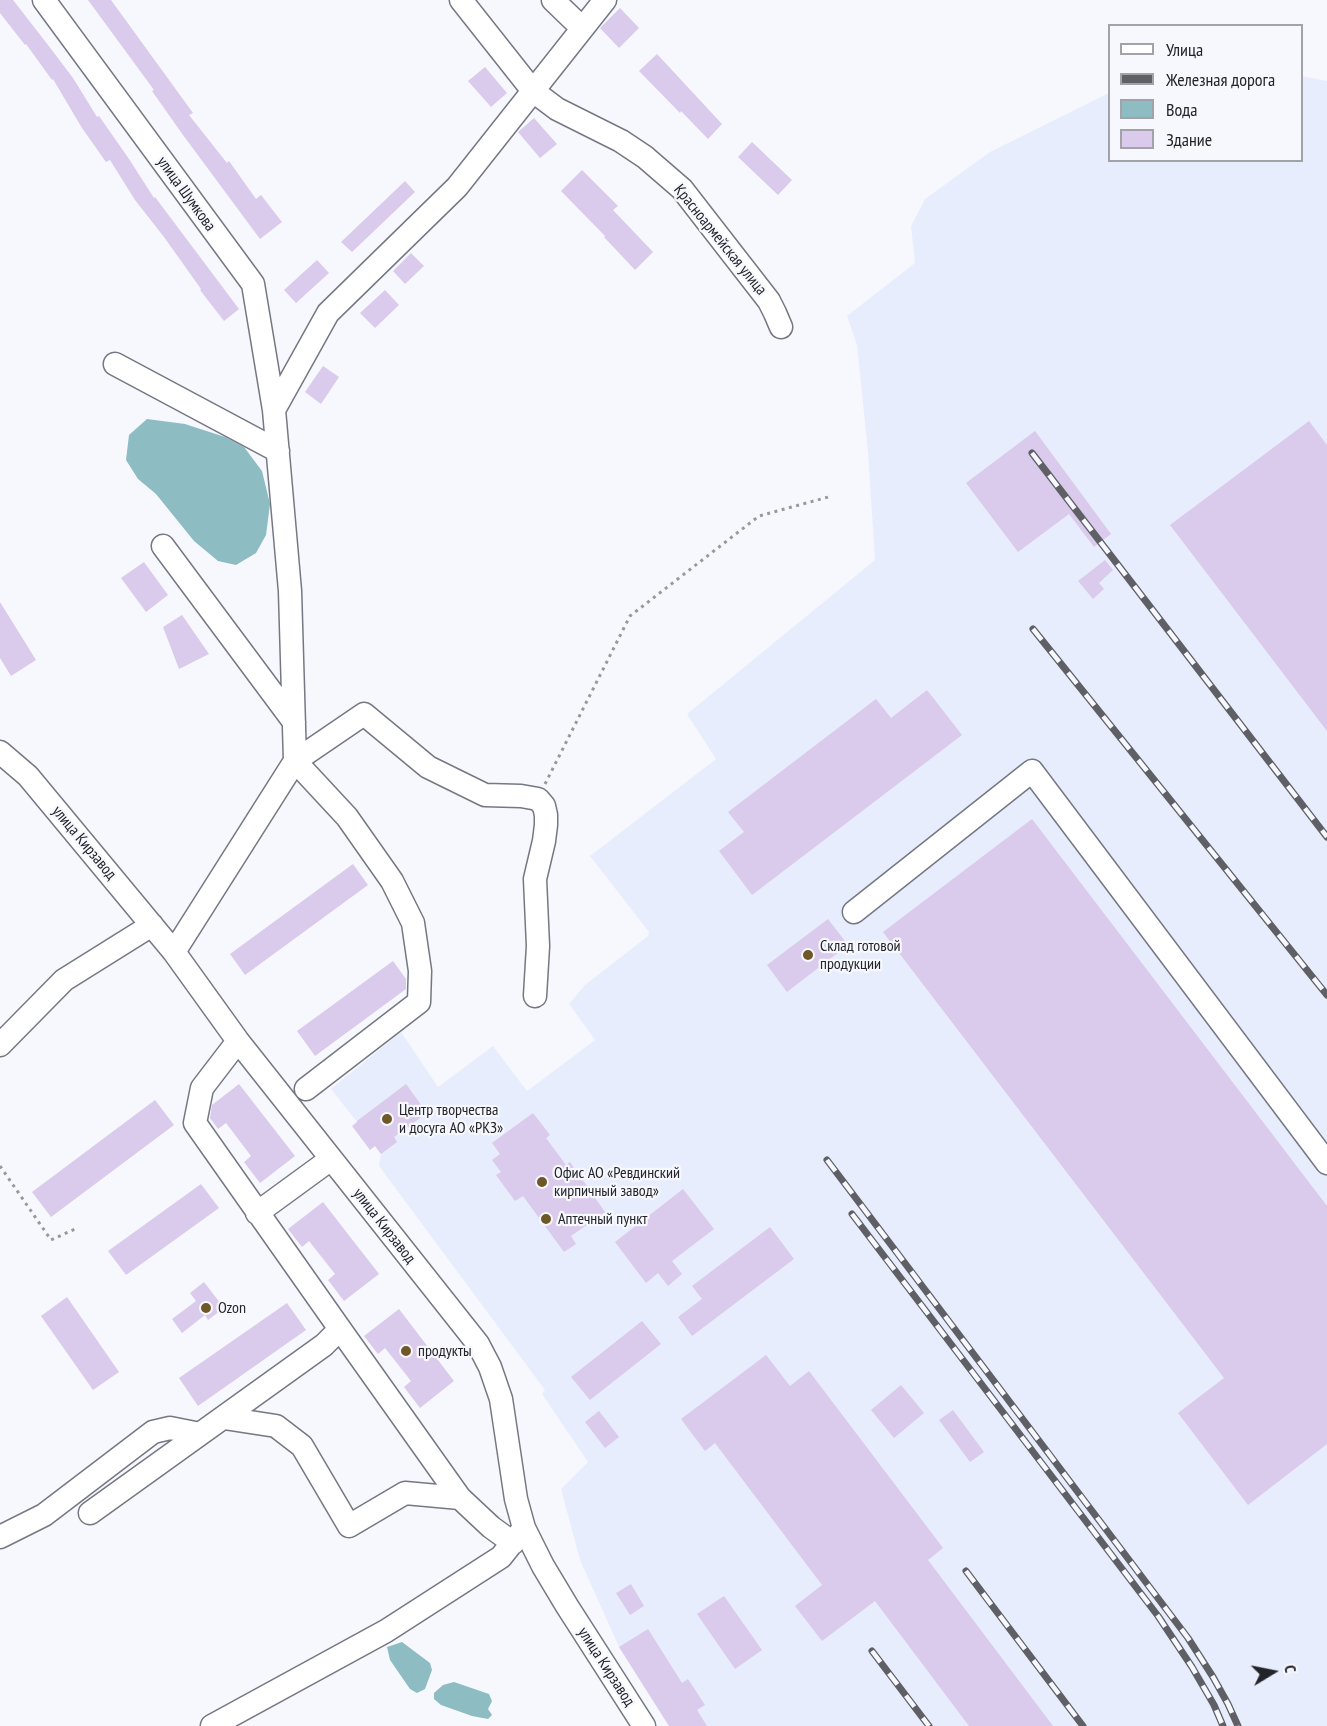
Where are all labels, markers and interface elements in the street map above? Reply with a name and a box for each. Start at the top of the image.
legend [1108,24,1303,162]
text: Улица [1166,38,1203,61]
text: Железная дорога [1166,68,1275,91]
text: Вода [1166,98,1197,121]
text: Здание [1166,128,1212,151]
street label: улица Шумкова [152,153,220,235]
street label: Красноармейская улица [669,181,771,299]
street label: улица Кирзавод [48,802,120,884]
place label: Склад готовой продукции [820,936,901,974]
marker: Склад готовой продукции [801,948,815,962]
place label: Центр творчества и досуга АО «РКЗ» [399,1100,503,1138]
marker: Центр творчества и досуга АО «РКЗ» [380,1112,394,1126]
place label: Офис АО «Ревдинский кирпичный завод» [554,1163,680,1201]
marker: Офис АО «Ревдинский кирпичный завод» [535,1175,549,1189]
street label: улица Кирзавод [349,1184,419,1268]
place label: Аптечный пункт [558,1209,647,1229]
marker: Аптечный пункт [539,1212,553,1226]
place label: Ozon [218,1298,246,1318]
marker: Ozon [199,1301,213,1315]
place label: продукты [418,1341,472,1361]
marker: продукты [399,1344,413,1358]
street label: улица Кирзавод [573,1624,639,1710]
north arrow [1243,1642,1303,1702]
text: С [1280,1664,1301,1674]

